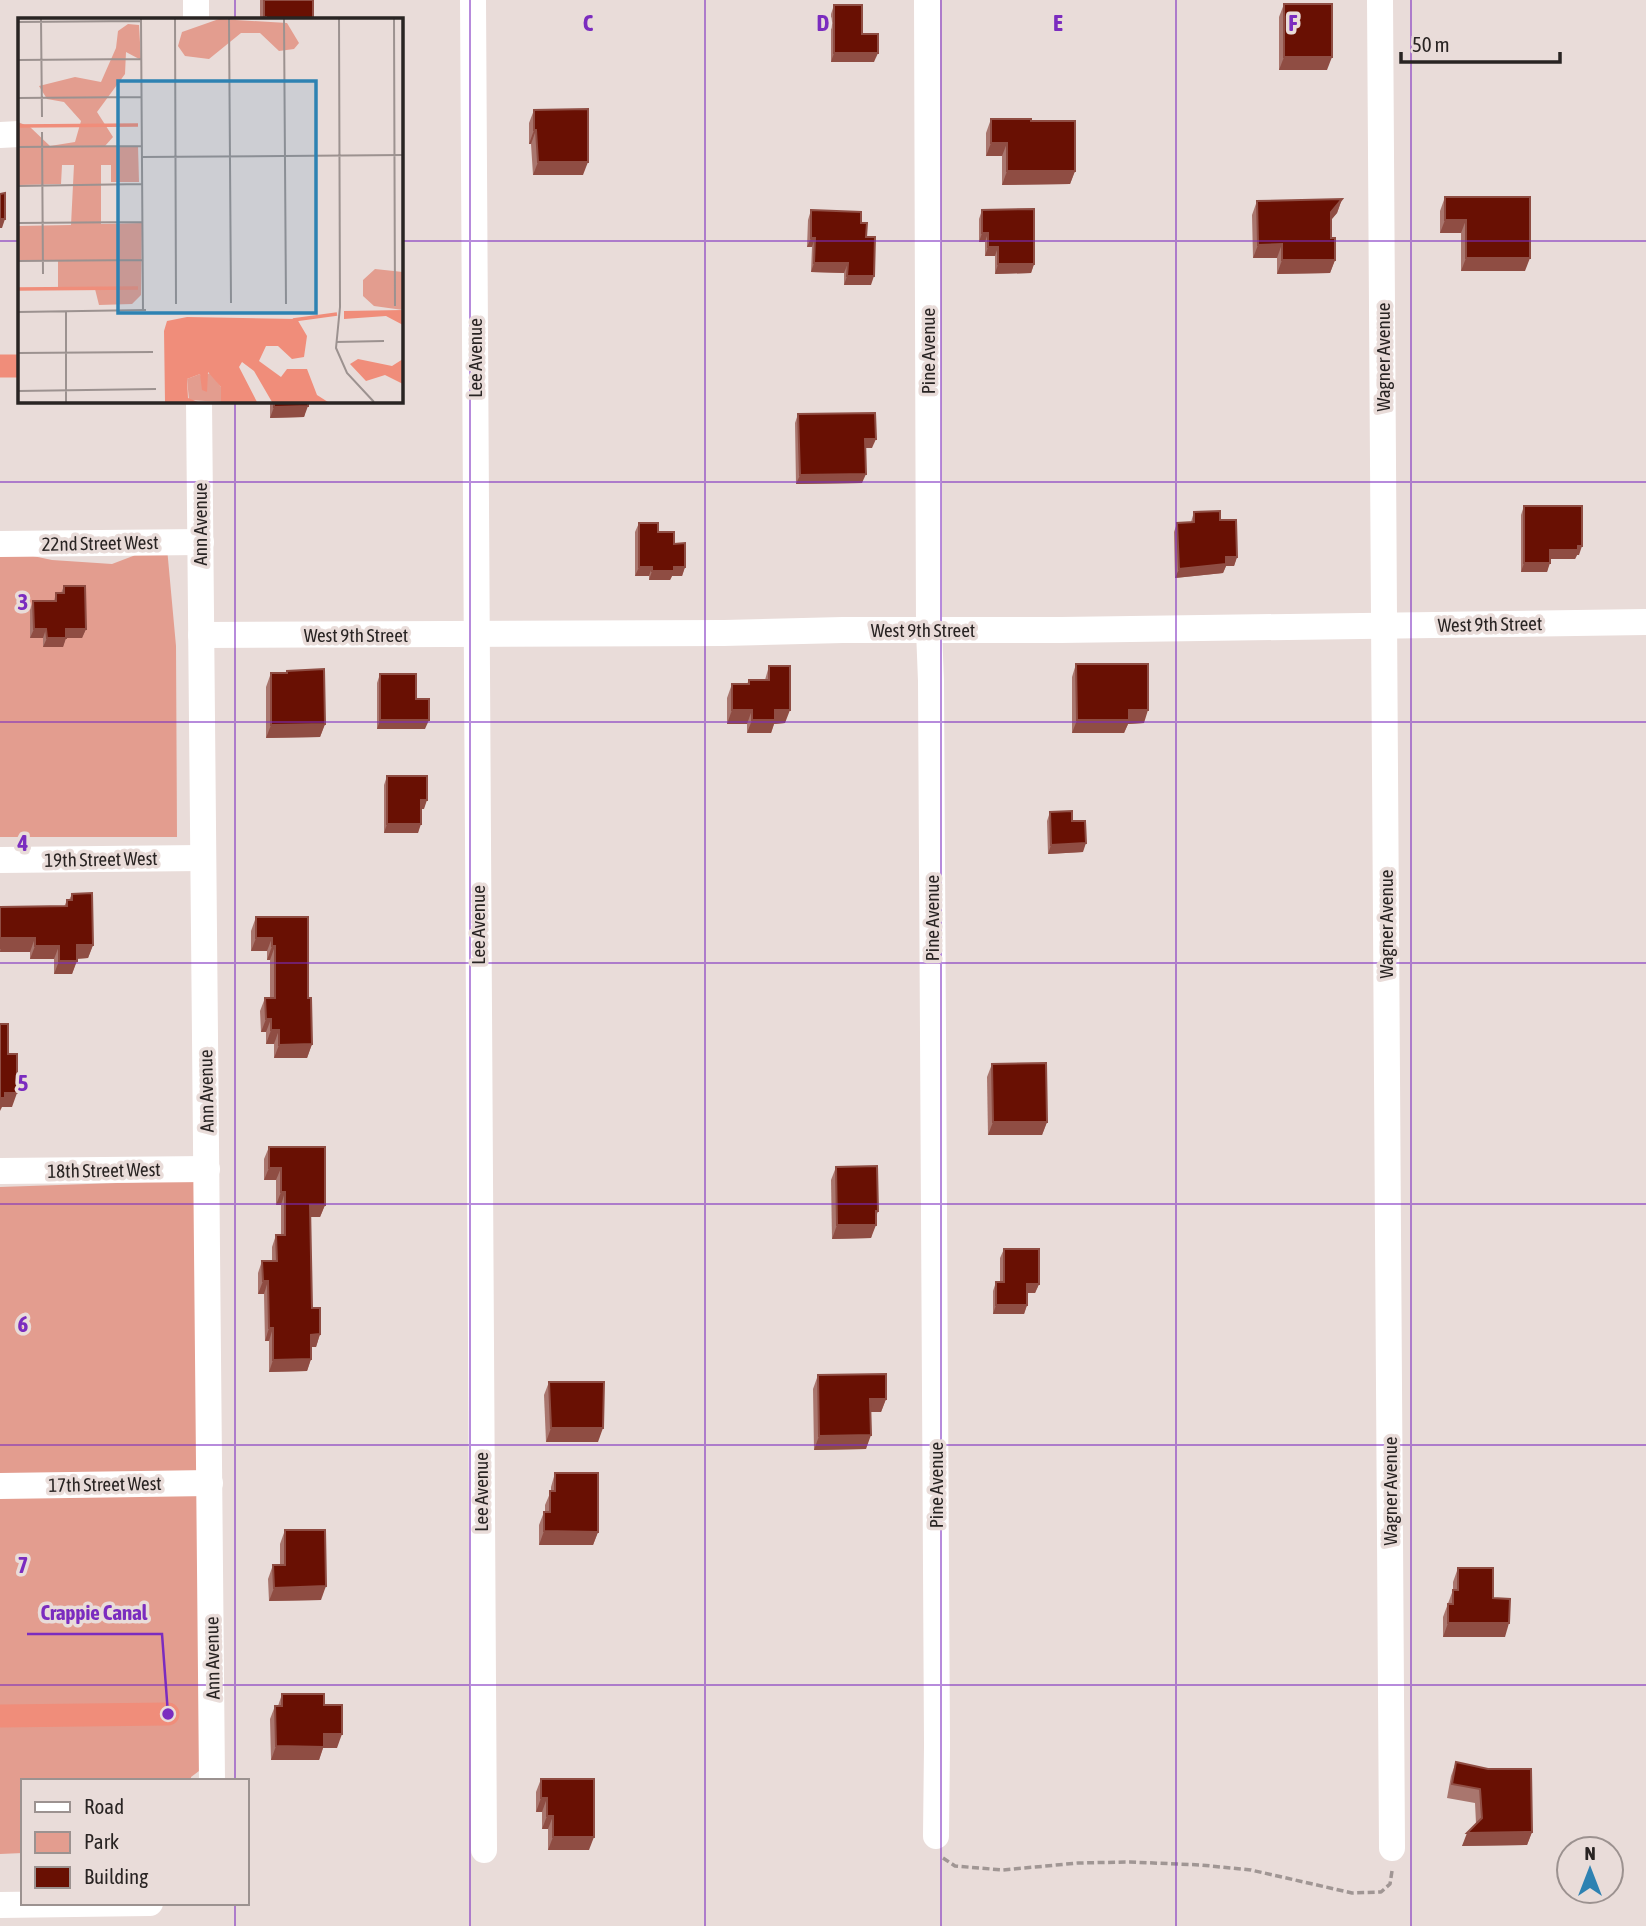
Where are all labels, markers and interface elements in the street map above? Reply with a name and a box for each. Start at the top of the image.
text: C [583,10,594,36]
text: D [817,10,830,36]
text: E [1053,10,1063,36]
text: F [1288,10,1298,36]
inset map [18,18,402,402]
scale bar [1401,21,1560,65]
text: 50 m [1412,32,1450,56]
street label: Wagner Avenue [1372,303,1394,411]
street label: Pine Avenue [917,308,939,394]
street label: Lee Avenue [464,318,486,398]
street label: Ann Avenue [189,483,211,565]
street label: 22nd Street West [41,531,159,555]
text: 3 [18,589,28,615]
street label: West 9th Street [1438,612,1542,636]
street label: West 9th Street [871,619,975,641]
street label: West 9th Street [304,624,408,646]
text: 4 [17,830,29,856]
street label: 19th Street West [44,847,158,871]
street label: Wagner Avenue [1375,870,1397,978]
street label: Pine Avenue [921,875,943,961]
street label: Lee Avenue [467,885,489,965]
street label: Ann Avenue [194,1049,218,1133]
text: 5 [18,1070,29,1096]
street label: 18th Street West [47,1158,161,1182]
text: 6 [18,1311,29,1337]
street label: Wagner Avenue [1379,1437,1401,1545]
street label: Pine Avenue [925,1442,947,1528]
street label: Lee Avenue [470,1452,492,1532]
street label: 17th Street West [48,1472,162,1496]
text: 7 [18,1552,28,1578]
callout: Crappie Canal [27,1592,162,1634]
text: Crappie Canal [41,1600,148,1624]
street label: Ann Avenue [200,1616,224,1700]
legend [21,1779,248,1905]
text: Road [84,1794,124,1818]
text: Park [84,1829,119,1853]
north arrow [1555,1835,1625,1905]
text: N [1584,1842,1596,1864]
text: Building [84,1864,148,1888]

